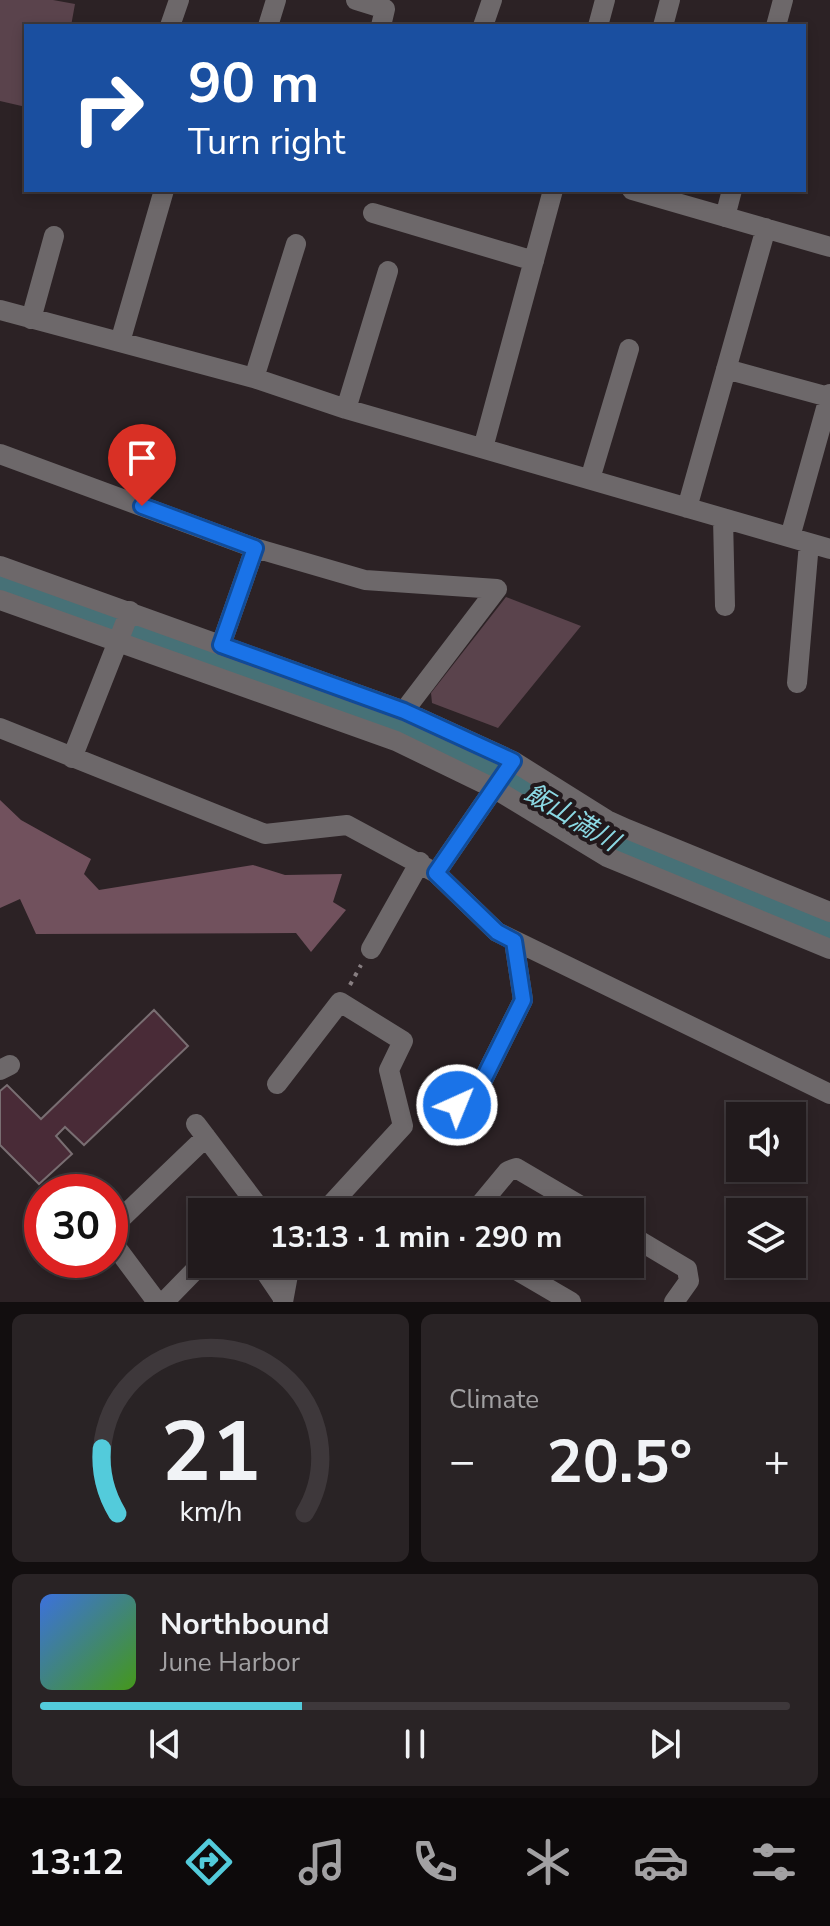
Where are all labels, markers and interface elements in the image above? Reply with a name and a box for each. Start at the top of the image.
text: 90 m [188,45,319,122]
icon: right [56,56,160,160]
text: Turn right [188,118,345,167]
pin [108,424,176,506]
icon: arrive [120,436,164,480]
water label: 飯山満川 [518,776,628,861]
position arrow [415,1063,499,1147]
map controls [726,1102,806,1278]
button: sound [726,1102,806,1182]
speed limit sign: 30 [24,1174,128,1278]
button: layers [726,1198,806,1278]
text: 13:13 · 1 min · 290 m [270,1217,562,1258]
text: Climate [449,1382,539,1417]
text: 21 [161,1396,260,1509]
text: 20.5° [547,1421,692,1503]
text: − [449,1432,475,1492]
text: + [764,1432,790,1492]
text: km/h [179,1492,242,1531]
text: Northbound [160,1604,330,1645]
text: June Harbor [160,1645,300,1680]
icon: previous [143,1722,187,1766]
icon: pause [393,1722,437,1766]
icon: next [643,1722,687,1766]
icon: directions [181,1834,237,1890]
icon: music [294,1834,350,1890]
icon: phone [407,1834,463,1890]
icon: climate [520,1834,576,1890]
icon: car [633,1834,689,1890]
icon: filters [746,1834,802,1890]
text: 13:12 [28,1838,124,1887]

